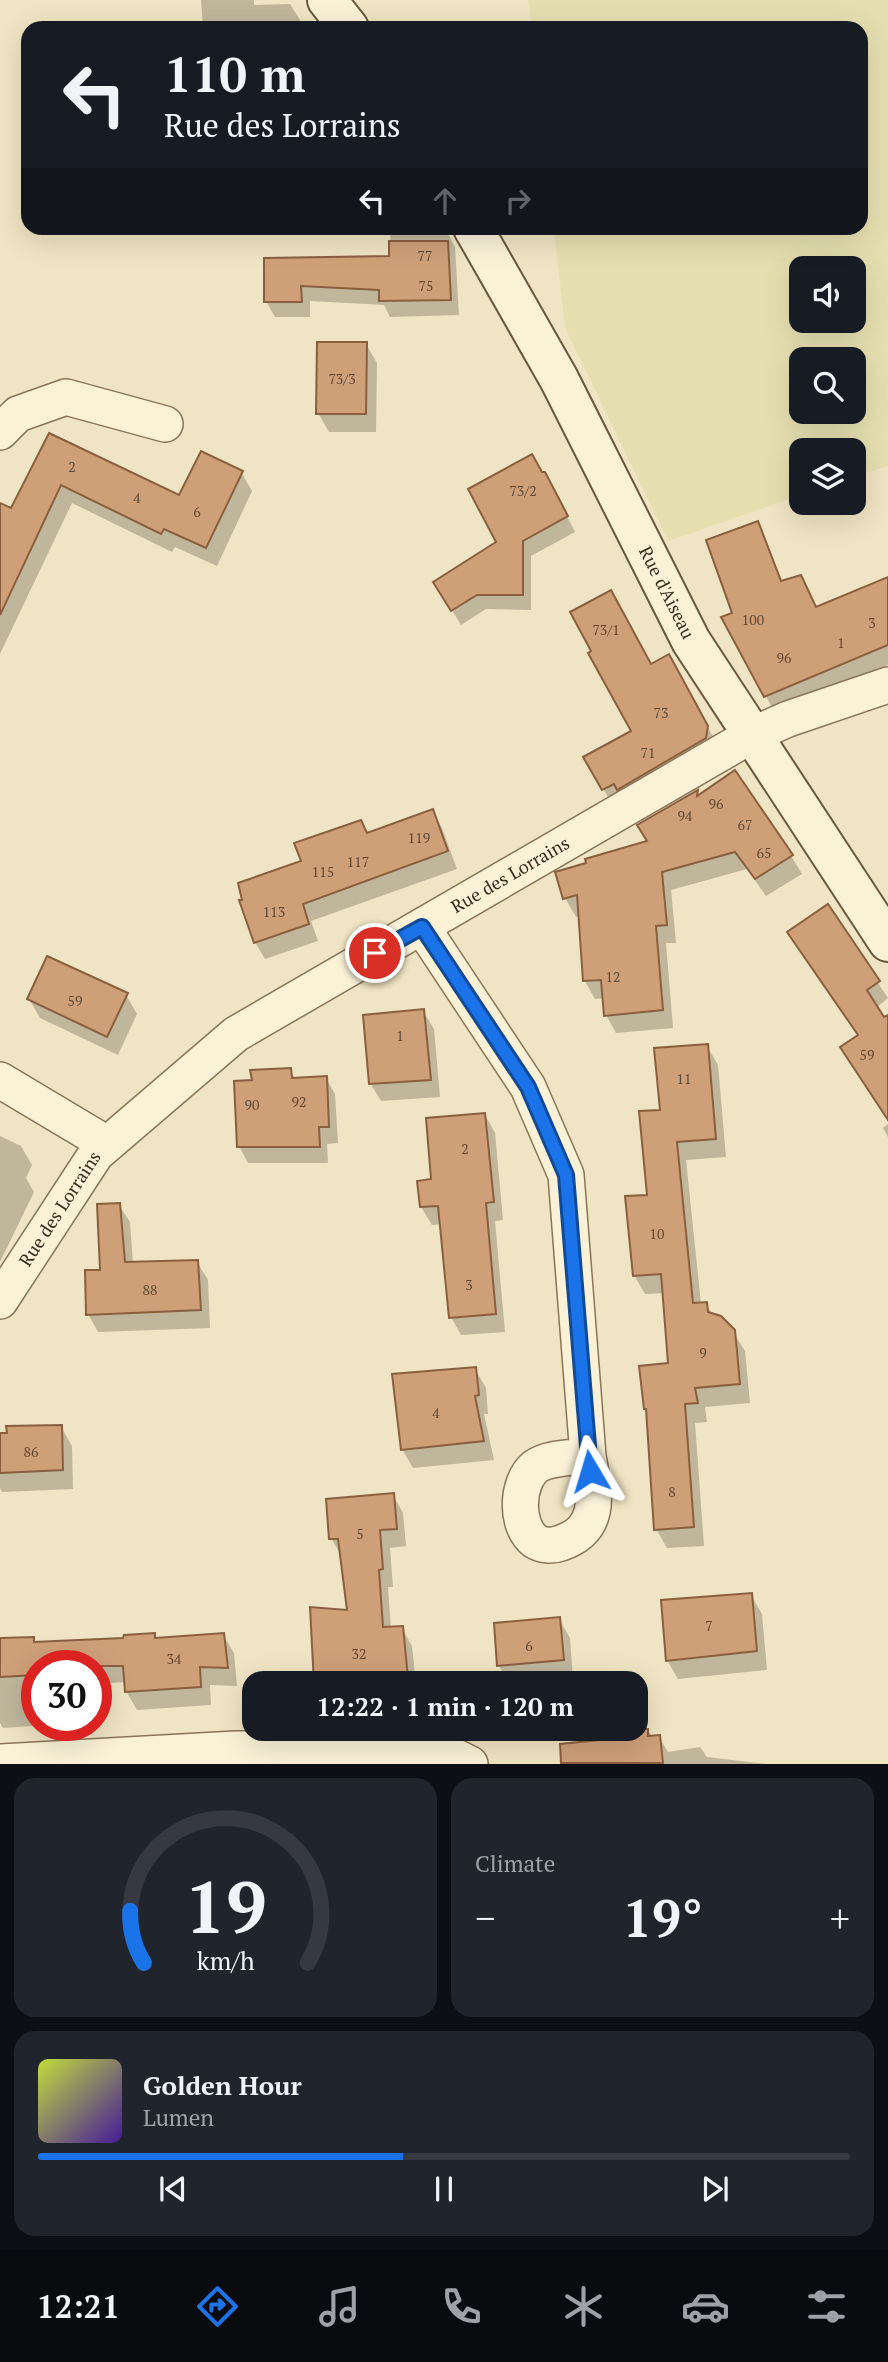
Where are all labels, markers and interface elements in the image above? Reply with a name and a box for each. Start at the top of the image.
text: 110 m [164,41,306,106]
icon: left [49,49,140,140]
text: Rue des Lorrains [164,104,401,146]
icon: left [353,182,391,220]
icon: ahead [426,182,464,220]
icon: right [499,182,537,220]
house number: 77 [418,246,432,265]
map controls [789,256,866,515]
button: sound [789,256,866,333]
house number: 75 [419,276,433,295]
button: search [789,347,866,424]
house number: 73/3 [328,369,356,388]
button: layers [789,438,866,515]
house number: 2 [68,457,76,476]
house number: 73/2 [509,481,537,500]
house number: 4 [133,488,141,507]
house number: 6 [193,502,201,521]
street label: Rue d'Aiseau [634,542,701,643]
house number: 100 [742,610,764,629]
house number: 3 [868,613,876,632]
house number: 73/1 [592,620,620,639]
house number: 1 [837,633,845,652]
house number: 96 [777,648,792,667]
house number: 73 [654,703,668,722]
house number: 71 [641,743,655,762]
house number: 96 [709,794,724,813]
house number: 94 [678,806,693,825]
house number: 67 [738,815,752,834]
house number: 119 [408,828,430,847]
street label: Rue des Lorrains [446,830,573,918]
house number: 65 [757,843,771,862]
house number: 117 [347,852,369,871]
house number: 115 [312,862,334,881]
house number: 113 [263,902,285,921]
pin [345,923,405,983]
icon: arrive [356,934,394,972]
house number: 12 [606,967,620,986]
house number: 59 [68,991,82,1010]
house number: 1 [396,1026,404,1045]
house number: 59 [860,1045,874,1064]
house number: 11 [677,1069,691,1088]
house number: 92 [292,1092,306,1111]
house number: 90 [245,1095,259,1114]
house number: 2 [461,1139,469,1158]
street label: Rue des Lorrains [13,1146,106,1271]
house number: 10 [650,1224,664,1243]
house number: 3 [465,1275,473,1294]
house number: 88 [143,1280,157,1299]
house number: 9 [699,1343,707,1362]
house number: 4 [432,1403,440,1422]
position arrow [553,1434,627,1508]
house number: 86 [24,1442,39,1461]
house number: 8 [668,1482,676,1501]
house number: 5 [356,1524,364,1543]
house number: 7 [705,1616,713,1635]
house number: 6 [525,1636,533,1655]
house number: 32 [352,1644,366,1663]
house number: 34 [167,1649,182,1668]
speed limit sign: 30 [21,1650,112,1741]
text: 12:22 · 1 min · 120 m [316,1689,574,1723]
text: Climate [475,1848,555,1879]
text: 19 [184,1858,267,1955]
text: 19° [622,1883,703,1952]
text: − [475,1893,495,1943]
text: + [830,1893,850,1943]
text: km/h [197,1944,255,1977]
text: Golden Hour [143,2068,302,2102]
text: Lumen [143,2102,214,2133]
icon: previous [154,2170,192,2208]
icon: pause [425,2170,463,2208]
icon: next [696,2170,734,2208]
icon: directions [193,2282,242,2331]
icon: music [315,2282,364,2331]
icon: phone [437,2282,486,2331]
icon: climate [559,2282,608,2331]
icon: car [681,2282,730,2331]
icon: filters [802,2282,851,2331]
text: 12:21 [36,2285,120,2327]

